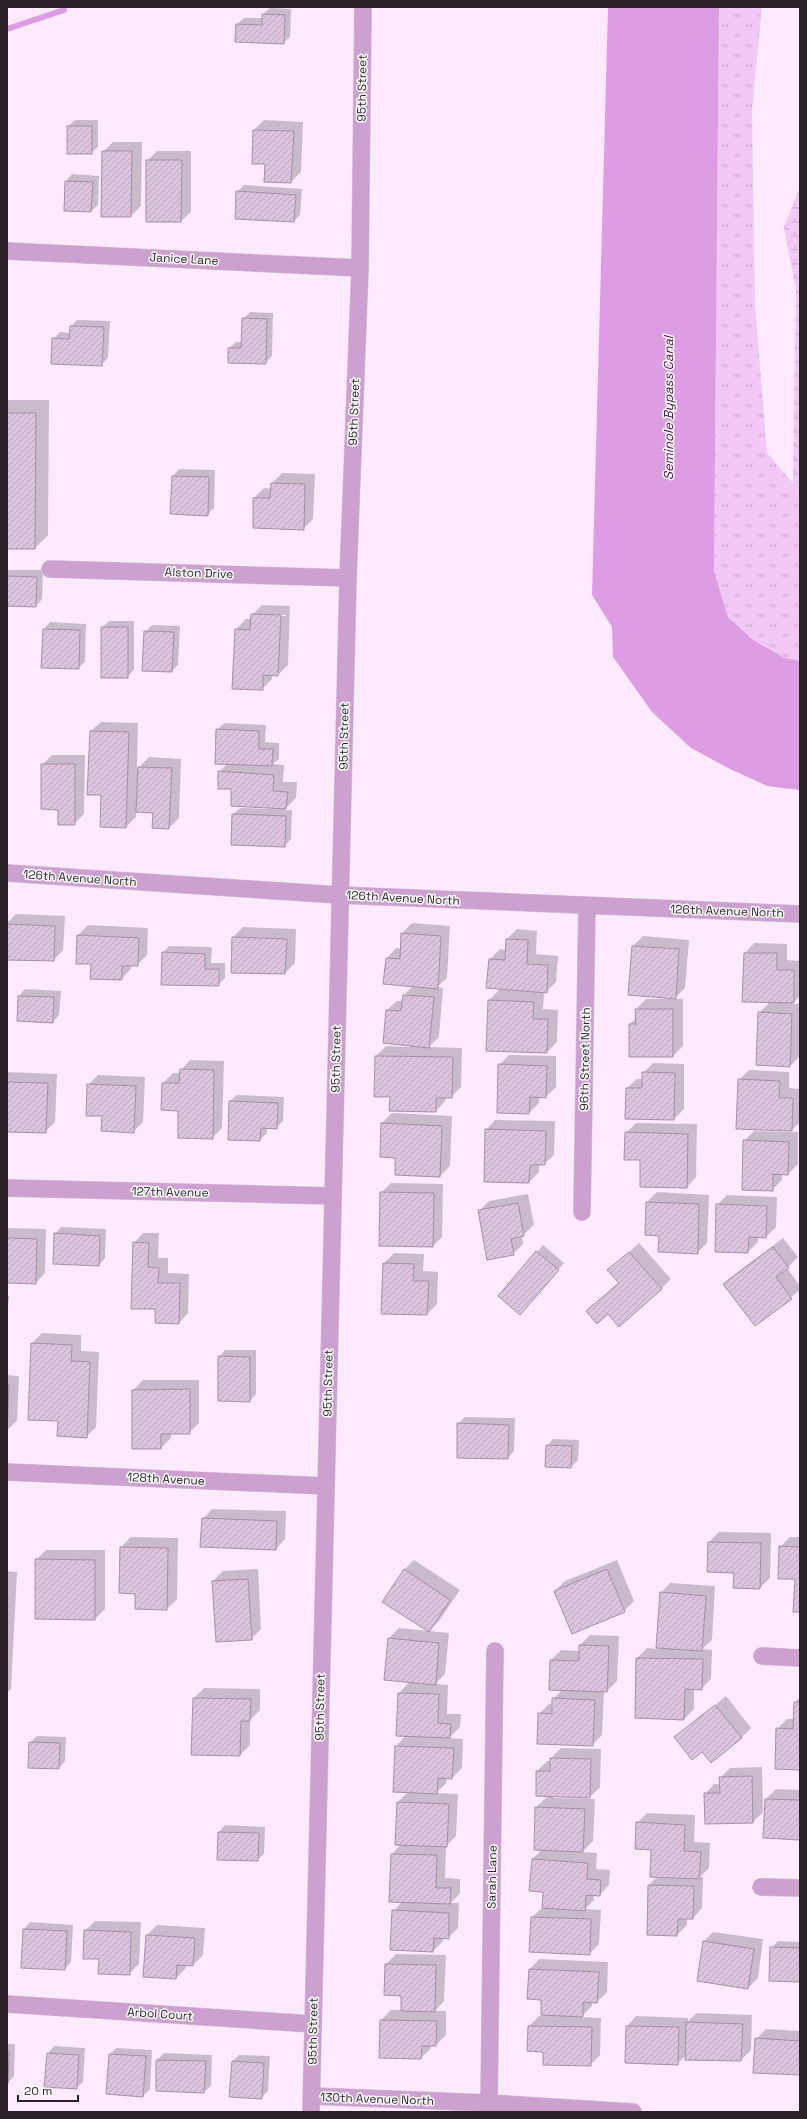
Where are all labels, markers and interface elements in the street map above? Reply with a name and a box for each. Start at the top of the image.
street label: 95th Street [353,54,371,122]
street label: Janice Lane [149,249,219,269]
water label: Seminole Bypass Canal [660,334,677,480]
street label: 95th Street [345,378,363,446]
street label: Alston Drive [164,564,234,582]
street label: 95th Street [335,702,353,770]
street label: 126th Avenue North [23,866,137,890]
street label: 126th Avenue North [346,887,460,909]
street label: 126th Avenue North [670,901,784,921]
street label: 96th Street North [576,1007,594,1111]
street label: 95th Street [327,1025,345,1093]
street label: 127th Avenue [131,1183,209,1201]
street label: 95th Street [319,1349,337,1417]
street label: 128th Avenue [127,1469,205,1489]
street label: 95th Street [311,1673,329,1741]
street label: Sarah Lane [483,1845,501,1909]
street label: 95th Street [304,1997,322,2065]
street label: Arbol Court [127,2004,193,2024]
scale bar [18,2077,78,2103]
text: 20 m [24,2083,52,2099]
street label: 130th Avenue North [320,2089,434,2109]

